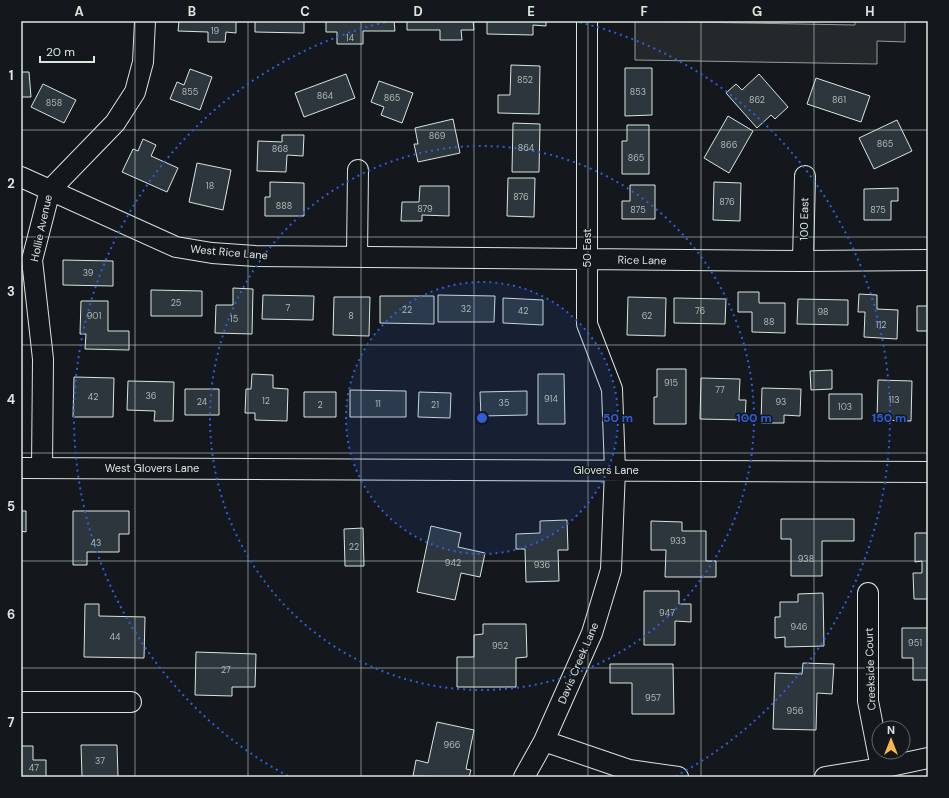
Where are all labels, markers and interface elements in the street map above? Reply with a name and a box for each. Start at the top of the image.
text: A [74,3,84,20]
text: B [188,3,196,20]
text: C [300,3,310,20]
text: D [413,3,423,20]
text: E [527,3,535,20]
text: F [640,3,648,20]
text: G [752,3,762,20]
text: H [865,3,875,20]
house number: 19 [211,25,220,37]
house number: 14 [346,32,355,44]
scale bar [40,38,94,64]
text: 20 m [46,44,75,60]
text: 1 [9,67,13,84]
house number: 852 [517,74,533,86]
house number: 855 [182,86,198,98]
house number: 853 [630,86,646,98]
house number: 864 [317,90,334,102]
house number: 865 [384,92,400,104]
house number: 862 [749,94,765,106]
house number: 861 [832,94,846,106]
house number: 858 [46,97,62,109]
house number: 869 [429,130,446,142]
house number: 865 [877,138,893,150]
house number: 866 [721,139,738,151]
house number: 864 [518,142,535,154]
house number: 868 [272,143,288,155]
house number: 865 [628,152,644,164]
text: 2 [7,175,15,192]
house number: 18 [206,180,214,192]
house number: 876 [513,191,529,203]
street label: Hollie Avenue [27,193,55,263]
house number: 876 [719,196,735,208]
street label: 100 East [797,197,811,241]
house number: 888 [276,200,292,212]
house number: 879 [417,203,433,215]
house number: 875 [630,204,646,216]
house number: 875 [870,204,886,216]
street label: 50 East [580,229,594,267]
street label: West Rice Lane [190,242,268,262]
street label: Rice Lane [617,253,667,267]
house number: 39 [83,267,94,279]
text: 3 [7,283,15,300]
house number: 25 [171,297,181,309]
house number: 7 [286,302,291,314]
house number: 32 [461,303,471,315]
house number: 22 [402,304,412,316]
house number: 42 [518,305,528,317]
house number: 76 [695,305,705,317]
house number: 98 [818,306,828,318]
house number: 901 [87,310,101,322]
house number: 8 [348,310,354,322]
house number: 62 [642,310,652,322]
house number: 15 [230,313,238,325]
house number: 88 [764,316,774,328]
house number: 112 [876,319,886,331]
house number: 915 [664,377,678,389]
house number: 77 [715,384,725,396]
house number: 36 [146,390,157,402]
text: 4 [7,391,15,408]
house number: 42 [88,391,98,403]
house number: 914 [544,393,558,405]
house number: 113 [889,394,899,406]
house number: 12 [262,395,270,407]
house number: 24 [197,396,208,408]
house number: 93 [776,396,786,408]
house number: 35 [499,397,509,409]
house number: 11 [375,398,381,410]
house number: 2 [317,399,323,411]
house number: 21 [431,399,439,411]
house number: 103 [838,401,852,413]
text: 50 m [603,410,633,426]
text: 100 m [736,410,772,426]
text: 150 m [872,410,906,426]
centre of rings [475,411,489,425]
street label: West Glovers Lane [105,461,199,475]
street label: Glovers Lane [573,463,639,477]
text: 5 [7,498,15,515]
house number: 933 [670,535,686,547]
house number: 43 [91,537,101,549]
house number: 22 [349,541,359,553]
house number: 938 [798,553,814,565]
house number: 942 [445,557,461,569]
house number: 936 [534,559,551,571]
text: 6 [7,606,15,623]
house number: 947 [659,607,675,619]
street label: Davis Creek Lane [555,620,601,706]
house number: 946 [791,621,808,633]
street label: Creekside Court [862,627,878,711]
house number: 44 [110,631,121,643]
house number: 951 [908,637,922,649]
house number: 952 [492,640,508,652]
house number: 27 [221,664,231,676]
house number: 957 [645,692,661,704]
house number: 956 [787,705,804,717]
text: 7 [8,714,15,731]
north arrow [871,720,911,760]
text: N [887,723,895,737]
house number: 966 [444,739,461,751]
house number: 37 [95,755,105,767]
house number: 47 [29,762,39,774]

